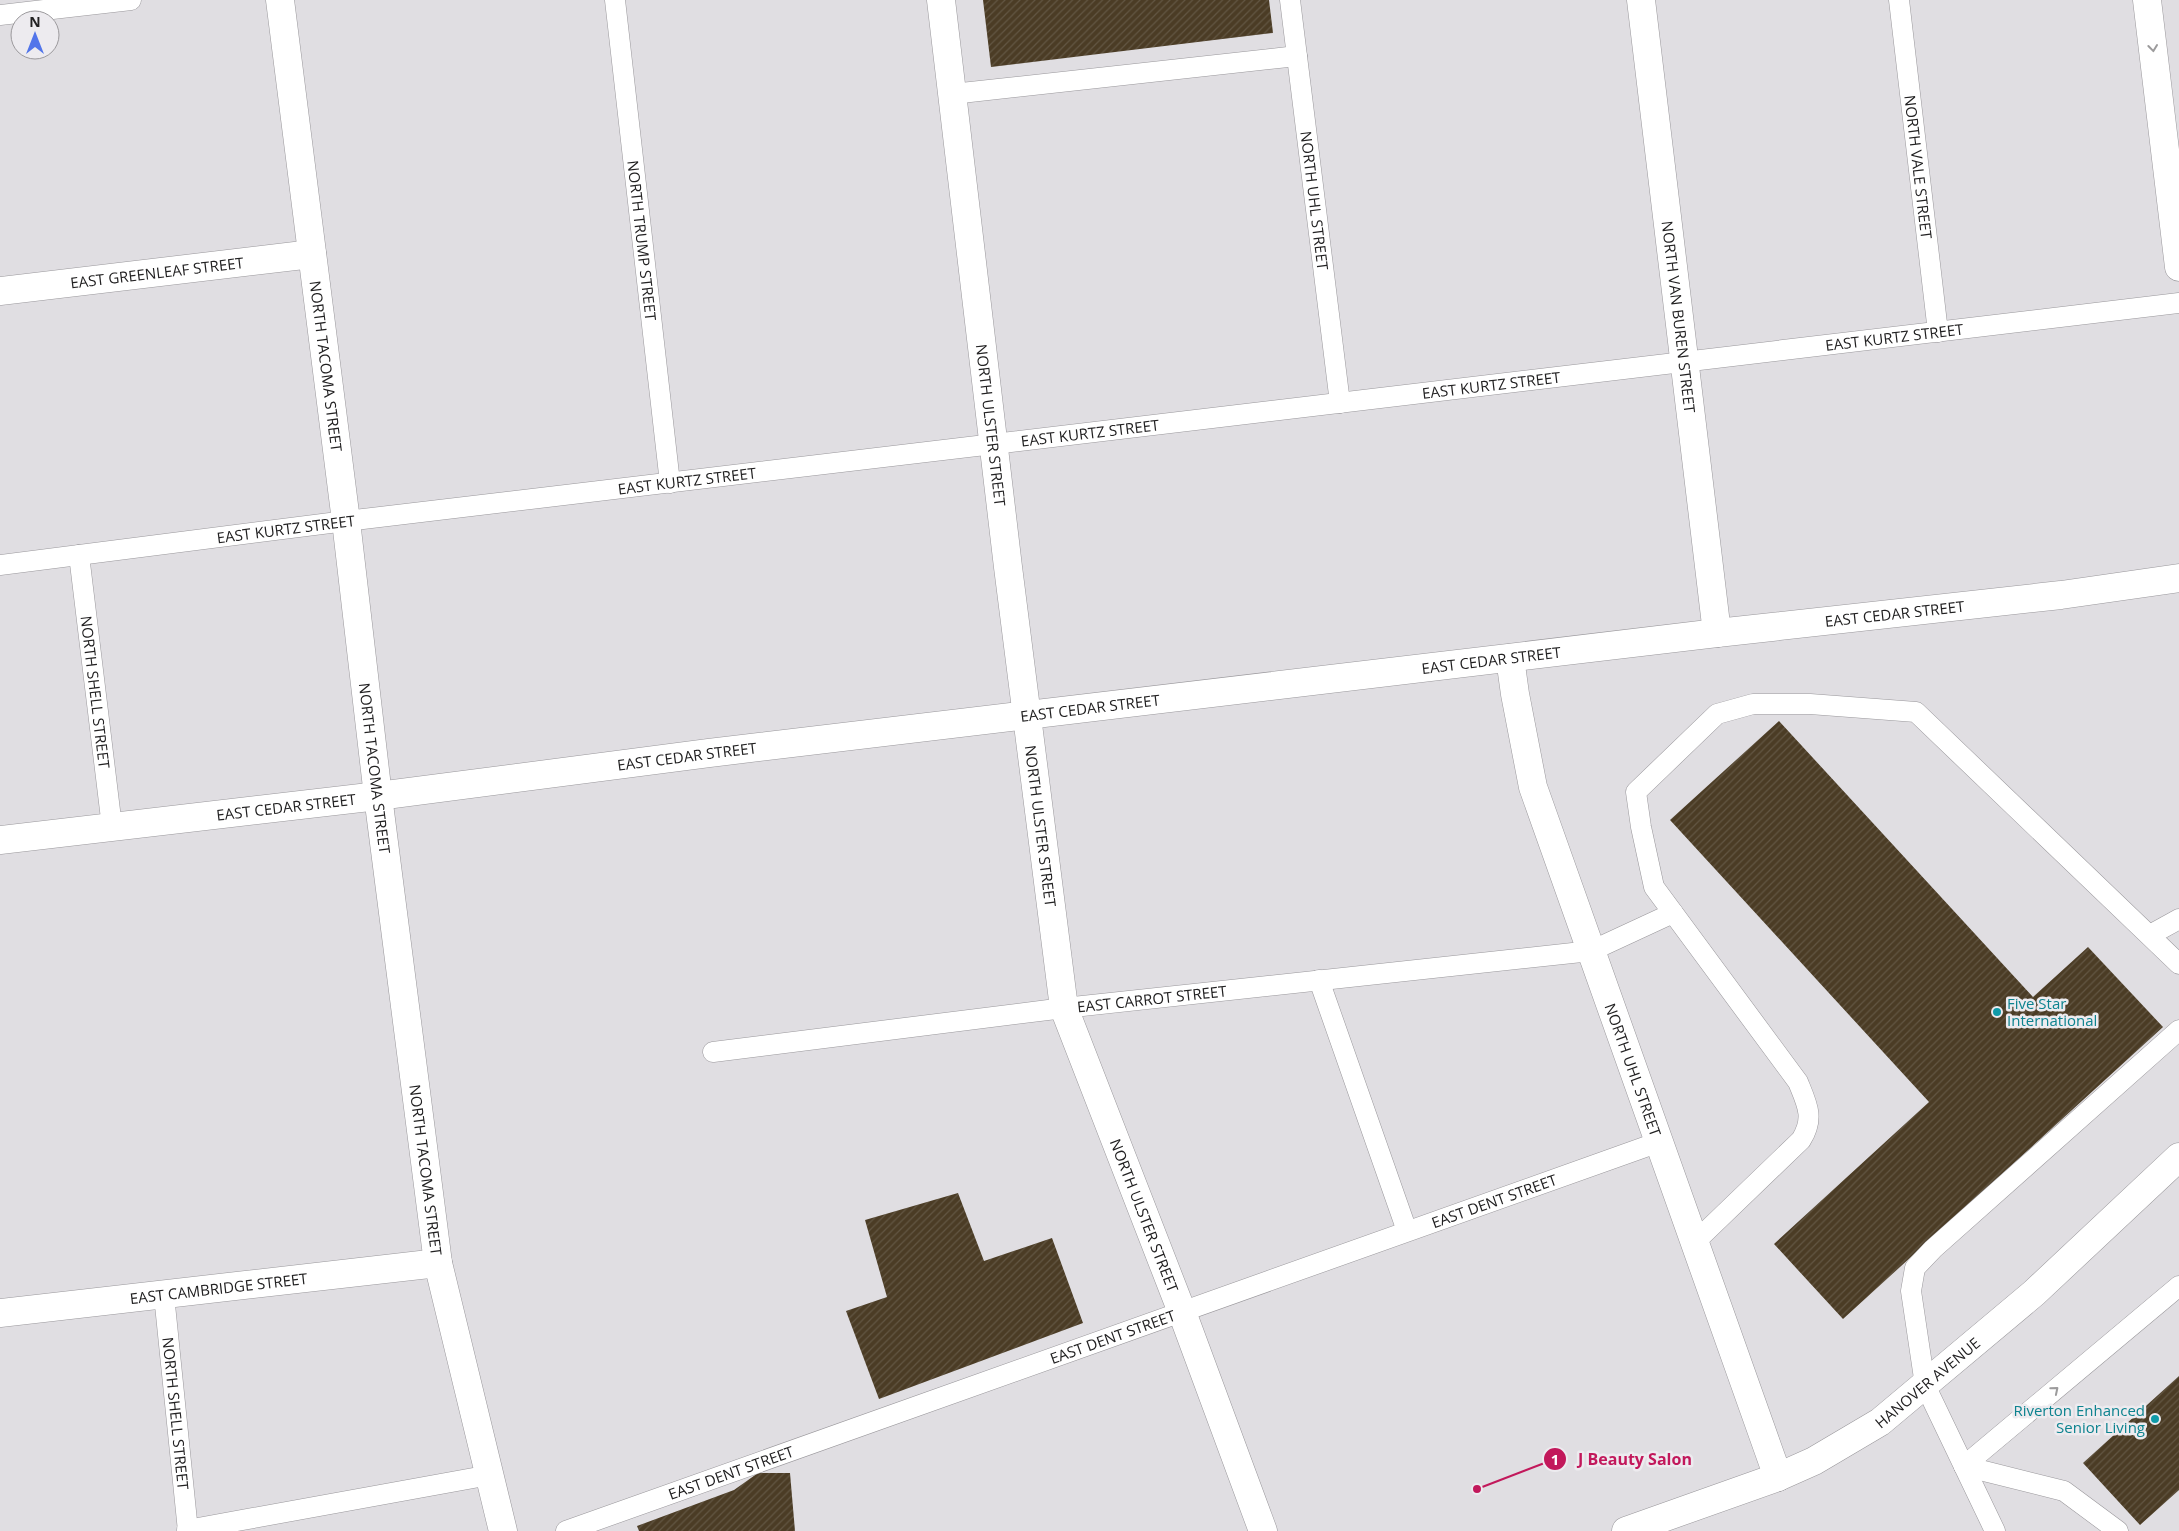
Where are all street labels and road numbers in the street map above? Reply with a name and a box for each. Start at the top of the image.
street label: NORTH VALE STREET [1900,94,1937,241]
street label: NORTH UHL STREET [1296,130,1334,272]
street label: NORTH TRUMP STREET [623,159,662,322]
street label: NORTH VAN BUREN STREET [1658,220,1701,415]
street label: EAST GREENLEAF STREET [69,252,245,293]
street label: NORTH TACOMA STREET [306,280,347,453]
street label: EAST KURTZ STREET [1824,319,1965,355]
street label: NORTH ULSTER STREET [972,343,1011,508]
street label: EAST KURTZ STREET [1421,367,1562,403]
street label: EAST KURTZ STREET [1020,414,1161,451]
street label: EAST KURTZ STREET [617,462,758,499]
street label: EAST KURTZ STREET [215,510,357,547]
street label: EAST CEDAR STREET [1824,596,1966,631]
street label: NORTH SHELL STREET [76,615,115,770]
street label: EAST CEDAR STREET [1420,642,1563,678]
street label: NORTH TACOMA STREET [355,682,395,856]
street label: EAST CEDAR STREET [1019,689,1162,726]
street label: EAST CEDAR STREET [616,737,758,775]
street label: NORTH ULSTER STREET [1021,744,1061,909]
street label: EAST CEDAR STREET [215,789,358,825]
street label: EAST CARROT STREET [1076,980,1228,1017]
street label: NORTH UHL STREET [1601,1000,1666,1140]
street label: NORTH TACOMA STREET [405,1083,447,1257]
street label: NORTH ULSTER STREET [1106,1136,1184,1296]
street label: EAST DENT STREET [1429,1169,1560,1232]
street label: EAST CAMBRIDGE STREET [129,1268,309,1308]
street label: EAST DENT STREET [1047,1305,1178,1368]
street label: HANOVER AVENUE [1870,1333,1984,1432]
street label: NORTH SHELL STREET [158,1336,194,1491]
street label: EAST DENT STREET [665,1441,797,1504]

